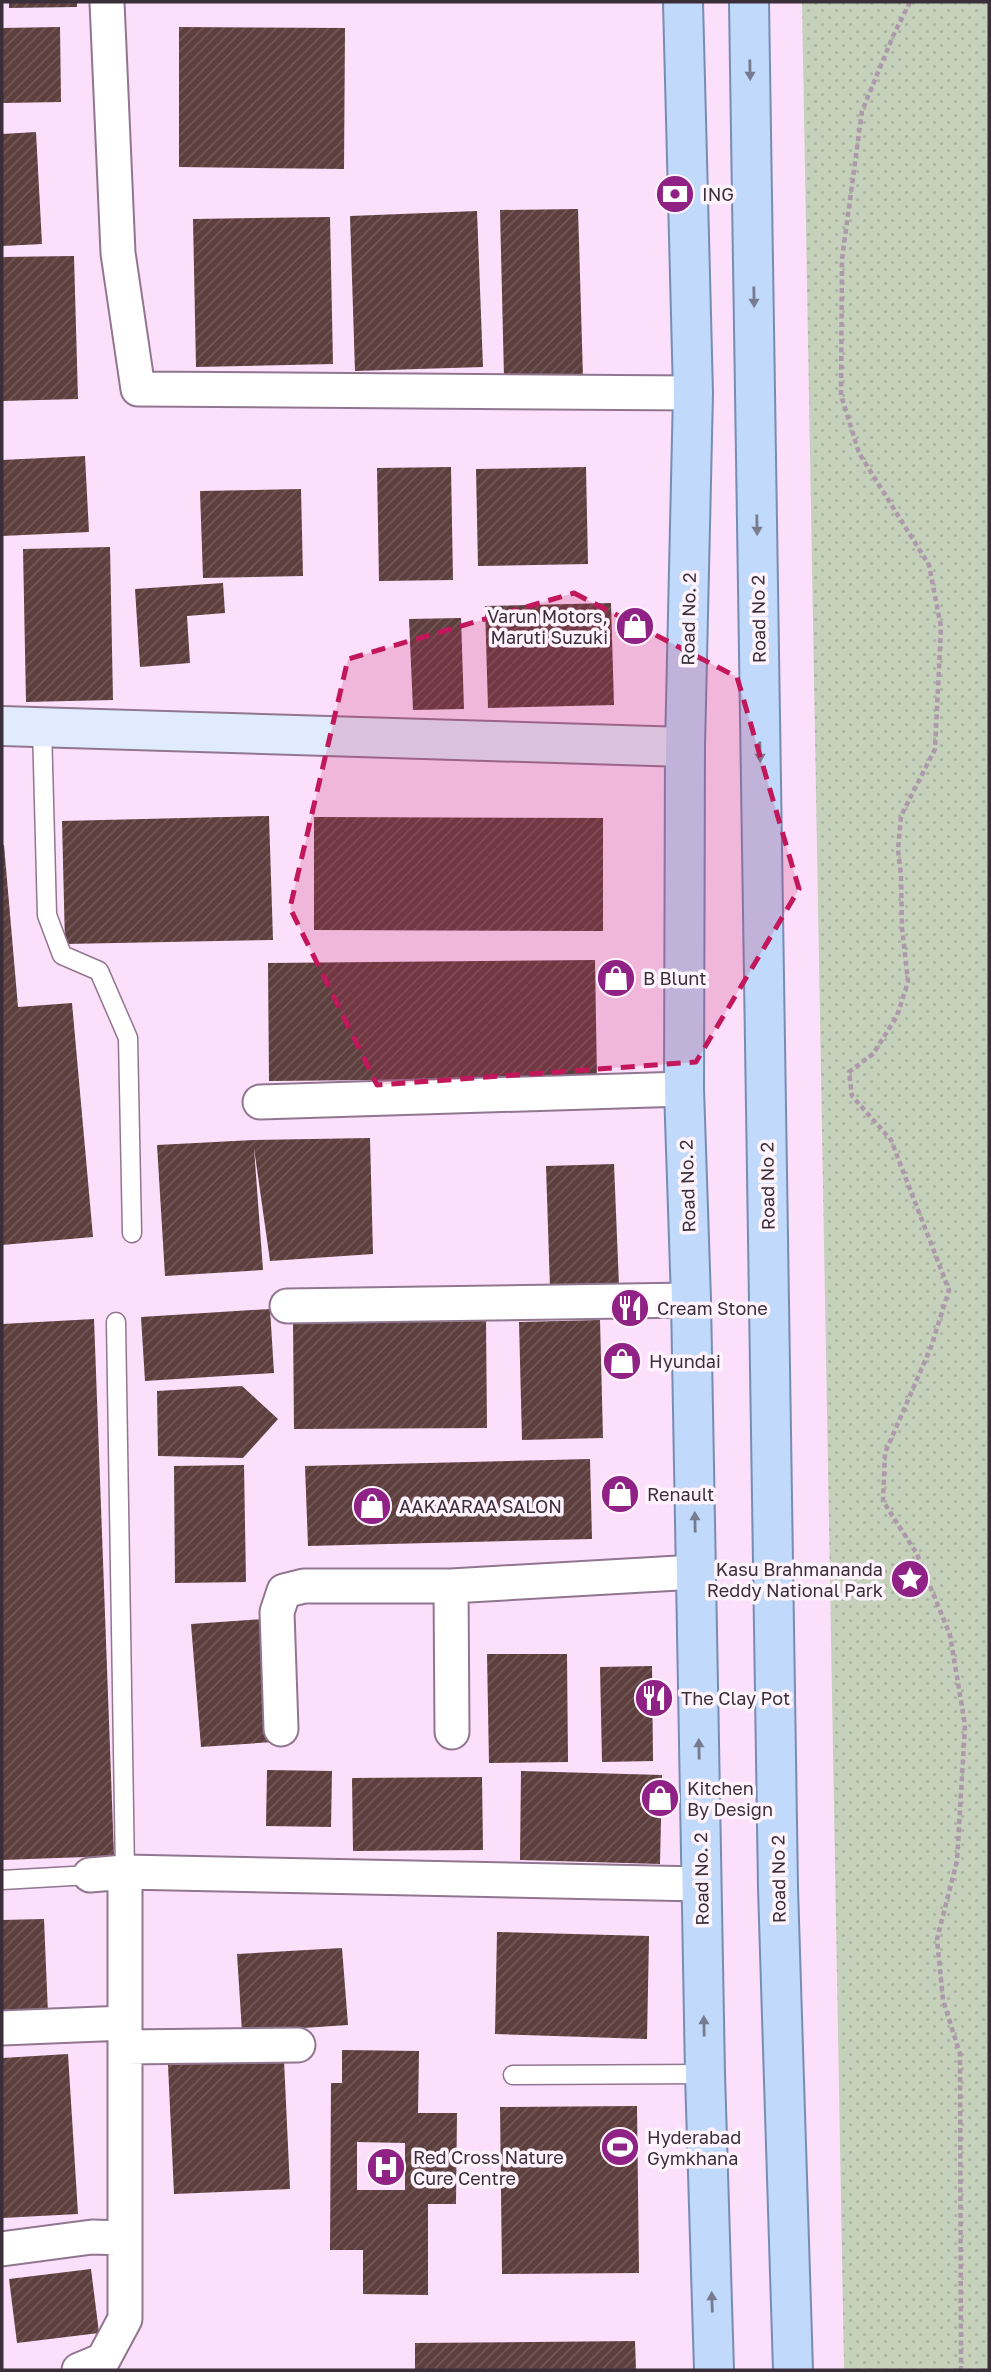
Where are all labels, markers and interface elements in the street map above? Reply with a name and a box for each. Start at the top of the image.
one-way arrow [744,59,756,81]
bank icon: ING [654,173,696,215]
place label: ING [702,183,734,205]
one-way arrow [748,287,759,309]
one-way arrow [751,514,763,536]
street label: Road No. 2 [676,572,700,666]
street label: Road No 2 [746,575,770,663]
place label: Varun Motors, Maruti Suzuki [487,605,608,648]
shop icon: Varun Motors, Maruti Suzuki [614,605,656,647]
one-way arrow [755,742,766,764]
shop icon: B Blunt [595,957,637,999]
place label: B Blunt [643,967,706,989]
street label: Road No. 2 [674,1139,700,1233]
street label: Road No 2 [755,1142,779,1230]
restaurant icon: Cream Stone [609,1287,651,1329]
place label: Cream Stone [657,1297,768,1319]
shop icon: Hyundai [601,1340,643,1382]
place label: Hyundai [649,1350,721,1372]
shop icon: Renault [599,1473,641,1515]
place label: Renault [647,1483,714,1505]
shop icon: AAKAARAA SALON [351,1485,393,1527]
place label: AAKAARAA SALON [399,1495,562,1517]
one-way arrow [689,1511,701,1533]
place label: Kasu Brahmananda Reddy National Park [707,1558,883,1601]
place icon: Kasu Brahmananda Reddy National Park [889,1558,931,1600]
restaurant icon: The Clay Pot [633,1677,675,1719]
place label: The Clay Pot [681,1687,790,1709]
one-way arrow [693,1738,704,1760]
shop icon: Kitchen By Design [639,1777,681,1819]
place label: Kitchen By Design [687,1777,773,1820]
street label: Road No. 2 [689,1832,713,1926]
street label: Road No 2 [766,1835,790,1923]
one-way arrow [698,2014,709,2036]
sports icon: Hyderabad Gymkhana [599,2126,641,2168]
place label: Hyderabad Gymkhana [647,2126,741,2169]
hospital icon: Red Cross Nature Cure Centre [365,2146,407,2188]
place label: Red Cross Nature Cure Centre [413,2146,564,2189]
one-way arrow [707,2291,718,2313]

